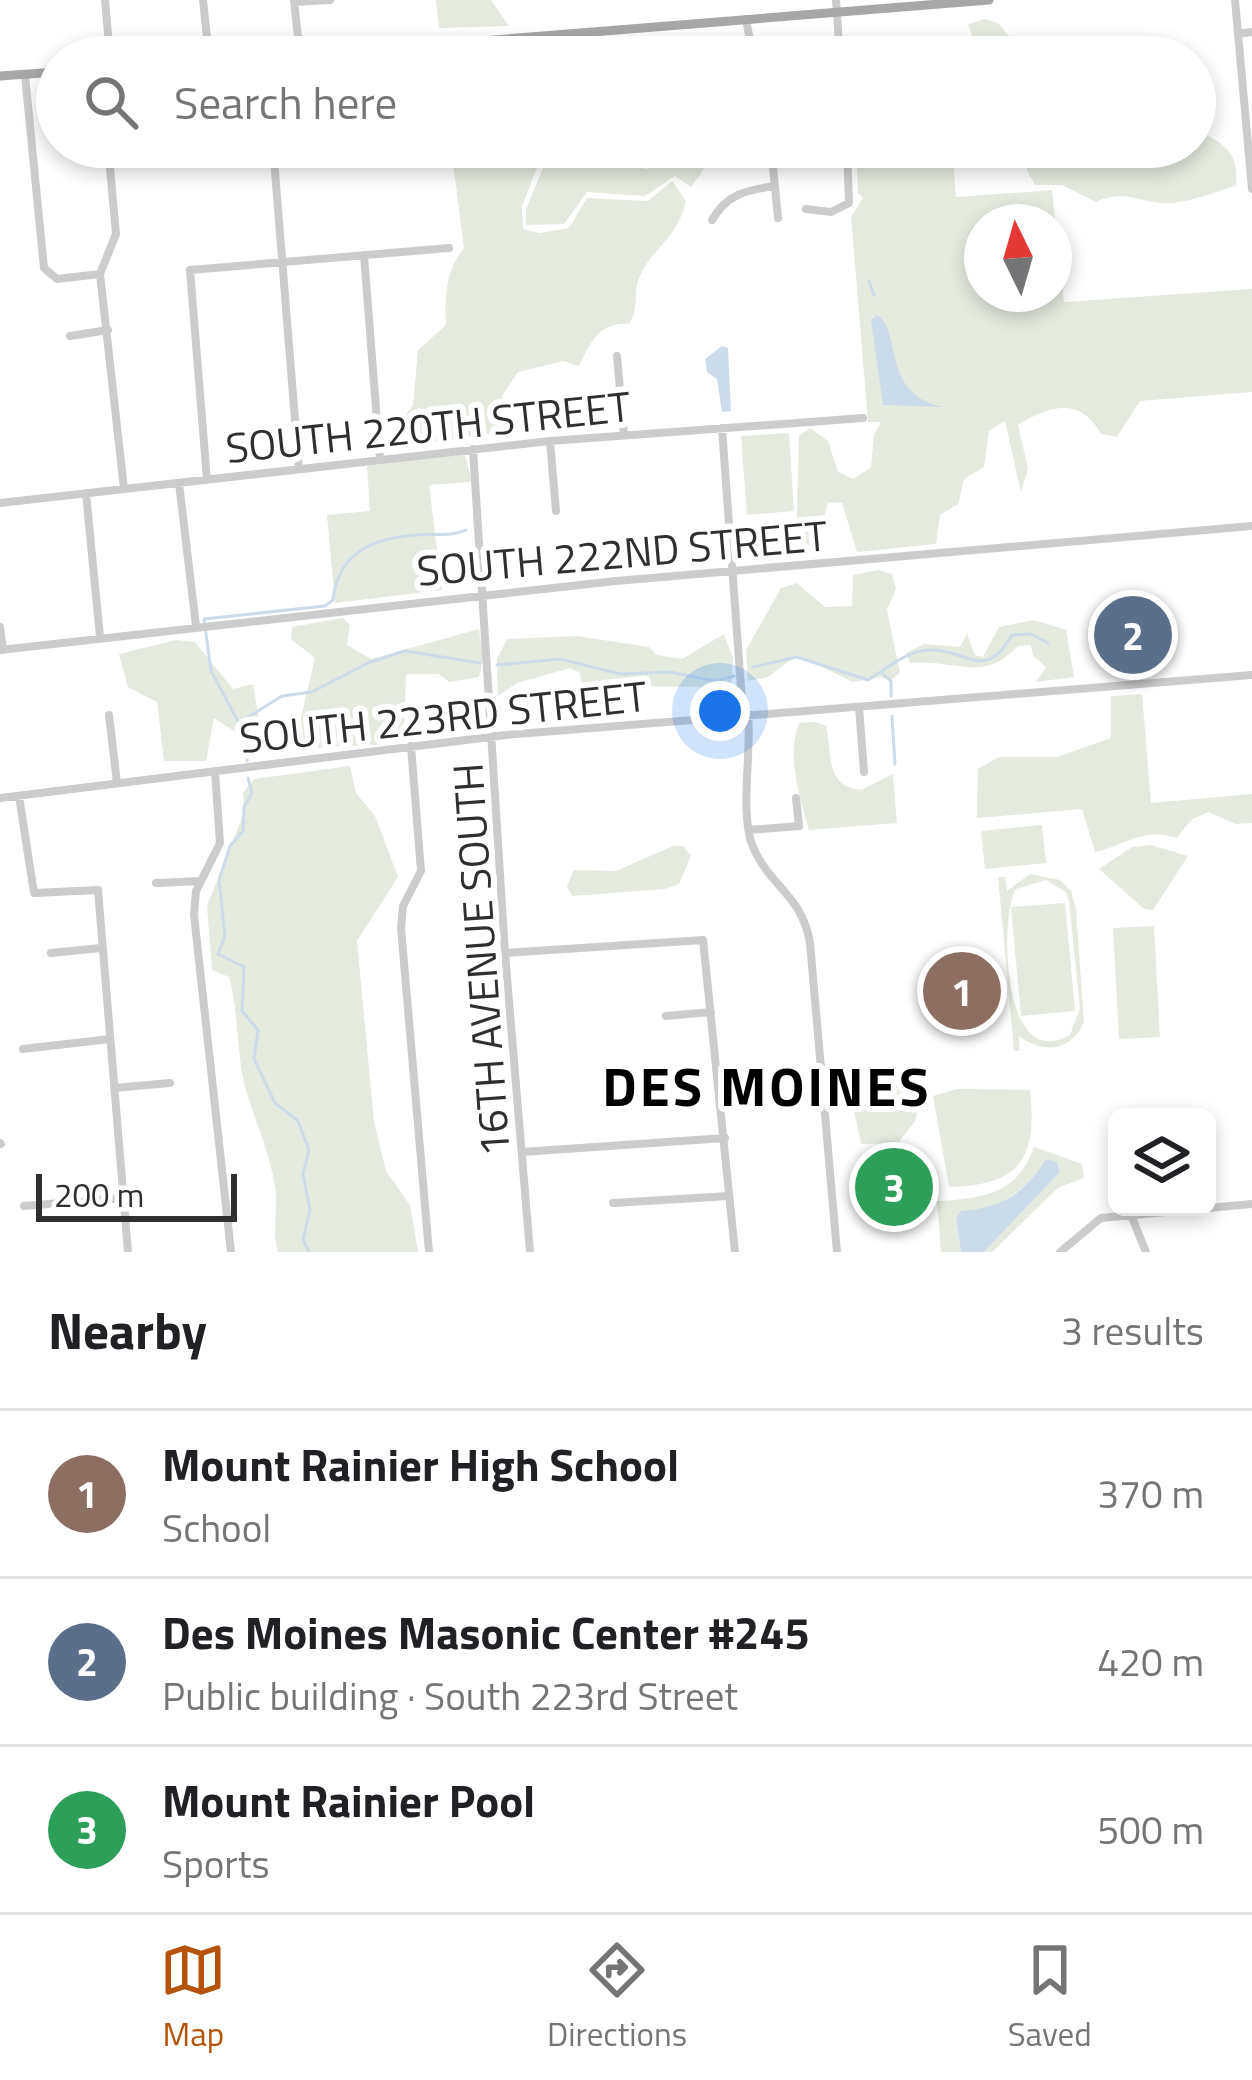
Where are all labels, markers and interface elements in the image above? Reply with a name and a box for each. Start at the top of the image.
search box [36,36,1216,168]
text: Search here [174,68,397,136]
icon: search [78,69,144,135]
north arrow [964,204,1072,312]
street label: SOUTH 220TH STREET [222,373,634,479]
street label: SOUTH 222ND STREET [414,502,830,602]
pin: 2 [1094,590,1172,680]
street label: SOUTH 223RD STREET [236,663,650,769]
your location [690,681,750,741]
street label: 16TH AVENUE SOUTH [434,761,526,1159]
pin: 1 [923,946,1001,1036]
district label: DES MOINES [602,1045,932,1127]
map controls [1108,1108,1216,1216]
button: layers [1108,1108,1216,1216]
pin: 3 [855,1142,933,1232]
scale bar [36,1168,237,1221]
text: 200 m [54,1170,144,1220]
text: Nearby [48,1291,207,1369]
text: 3 results [1061,1301,1204,1360]
text: Mount Rainier High School [162,1430,679,1498]
text: 1 [76,1464,98,1523]
text: 370 m [1097,1464,1204,1523]
text: School [162,1498,271,1557]
text: Des Moines Masonic Center #245 [162,1598,810,1666]
text: 2 [76,1632,98,1691]
text: 420 m [1097,1632,1204,1691]
text: Public building · South 223rd Street [162,1666,738,1725]
text: Mount Rainier Pool [162,1766,535,1834]
text: 3 [76,1800,98,1859]
text: 500 m [1097,1800,1204,1859]
text: Sports [162,1834,270,1893]
tab: Map [160,1937,226,2059]
tab: Directions [547,1937,687,2059]
tab: Saved [1008,1937,1092,2059]

